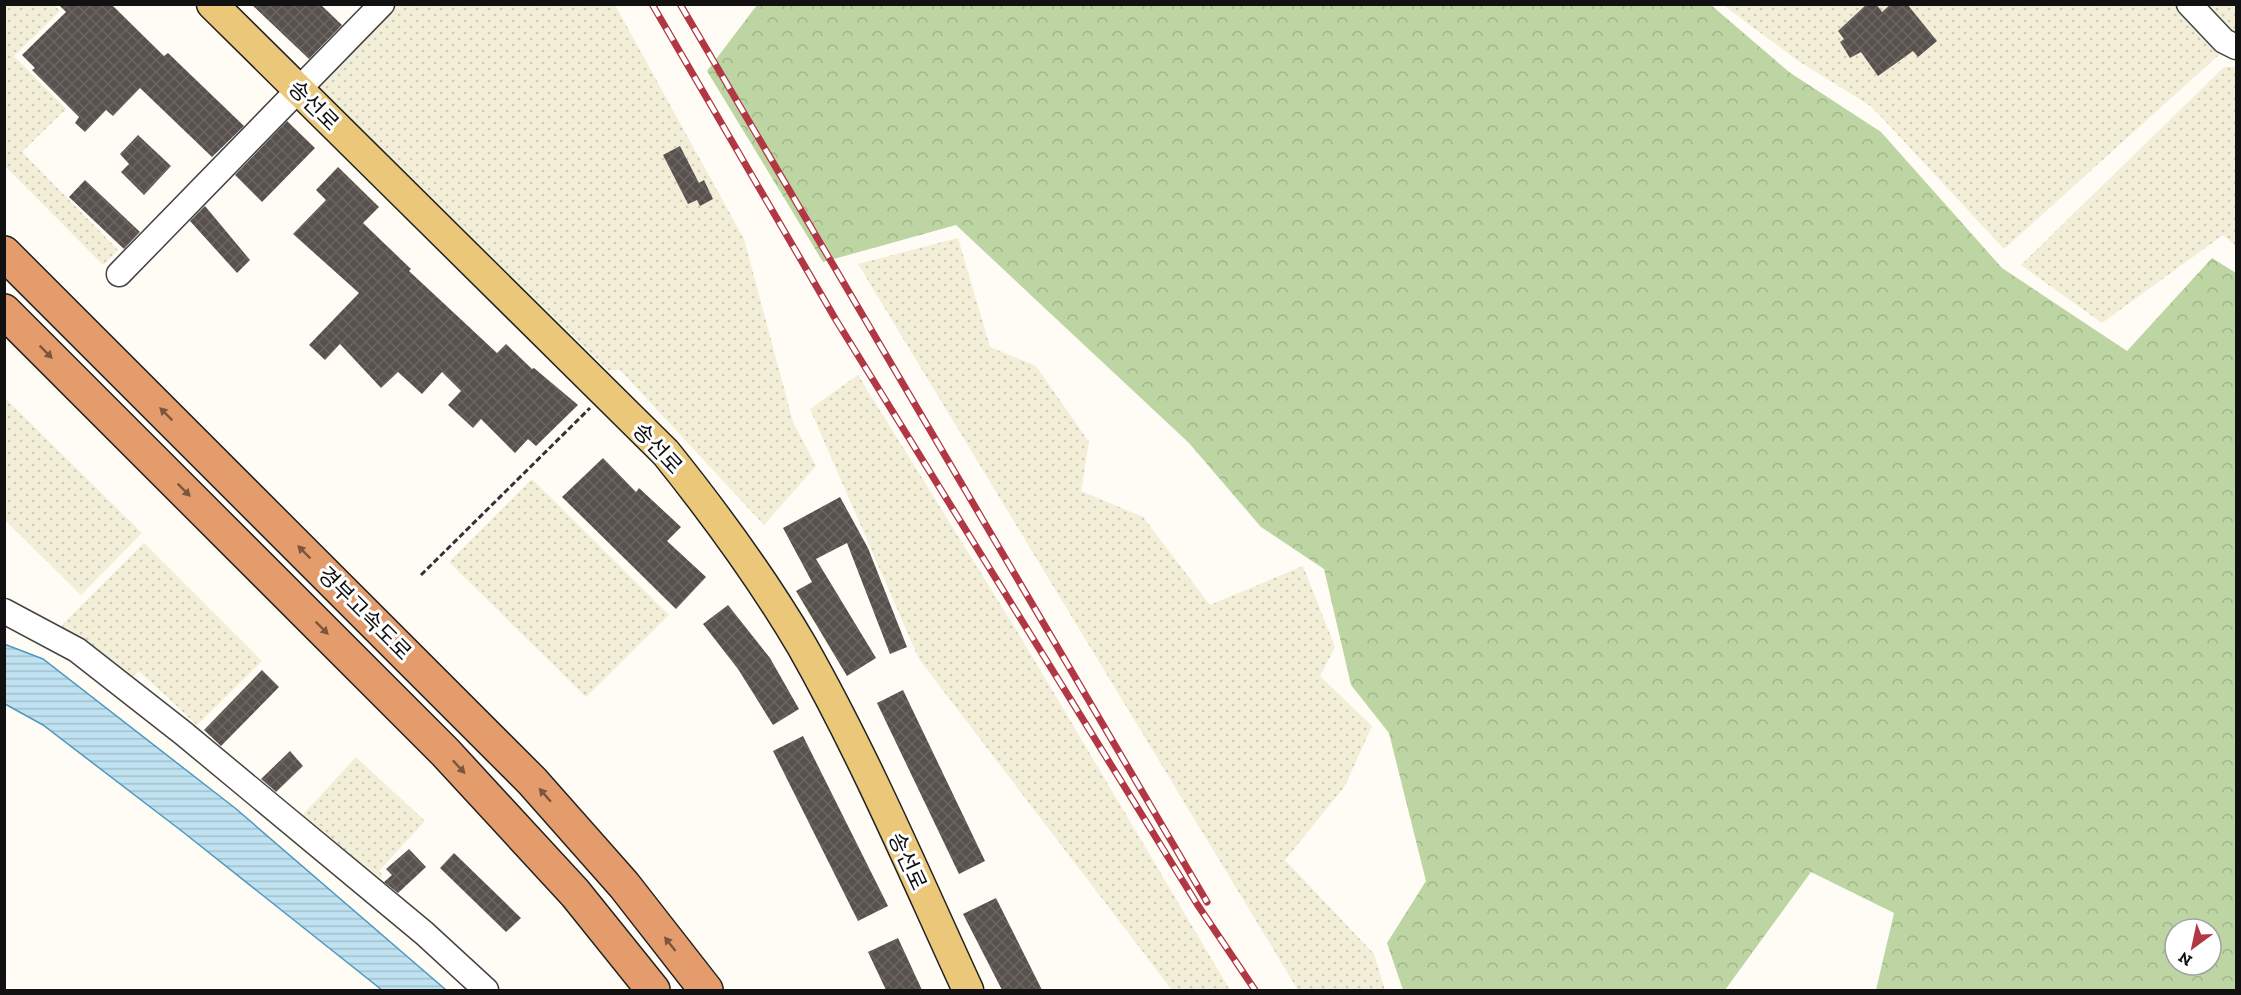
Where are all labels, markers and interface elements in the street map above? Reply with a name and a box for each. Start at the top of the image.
street label: 송선로 [283,74,345,136]
one-way arrow [38,345,52,359]
one-way arrow [159,407,174,421]
street label: 송선로 [627,417,688,480]
one-way arrow [176,483,190,497]
one-way arrow [298,545,312,559]
street label: 경부고속도로 [312,561,417,666]
one-way arrow [314,621,328,635]
one-way arrow [451,760,465,774]
one-way arrow [538,787,551,803]
street label: 송선로 [882,828,933,894]
north arrow [2163,917,2223,977]
one-way arrow [663,936,676,952]
text: N [2175,948,2195,970]

